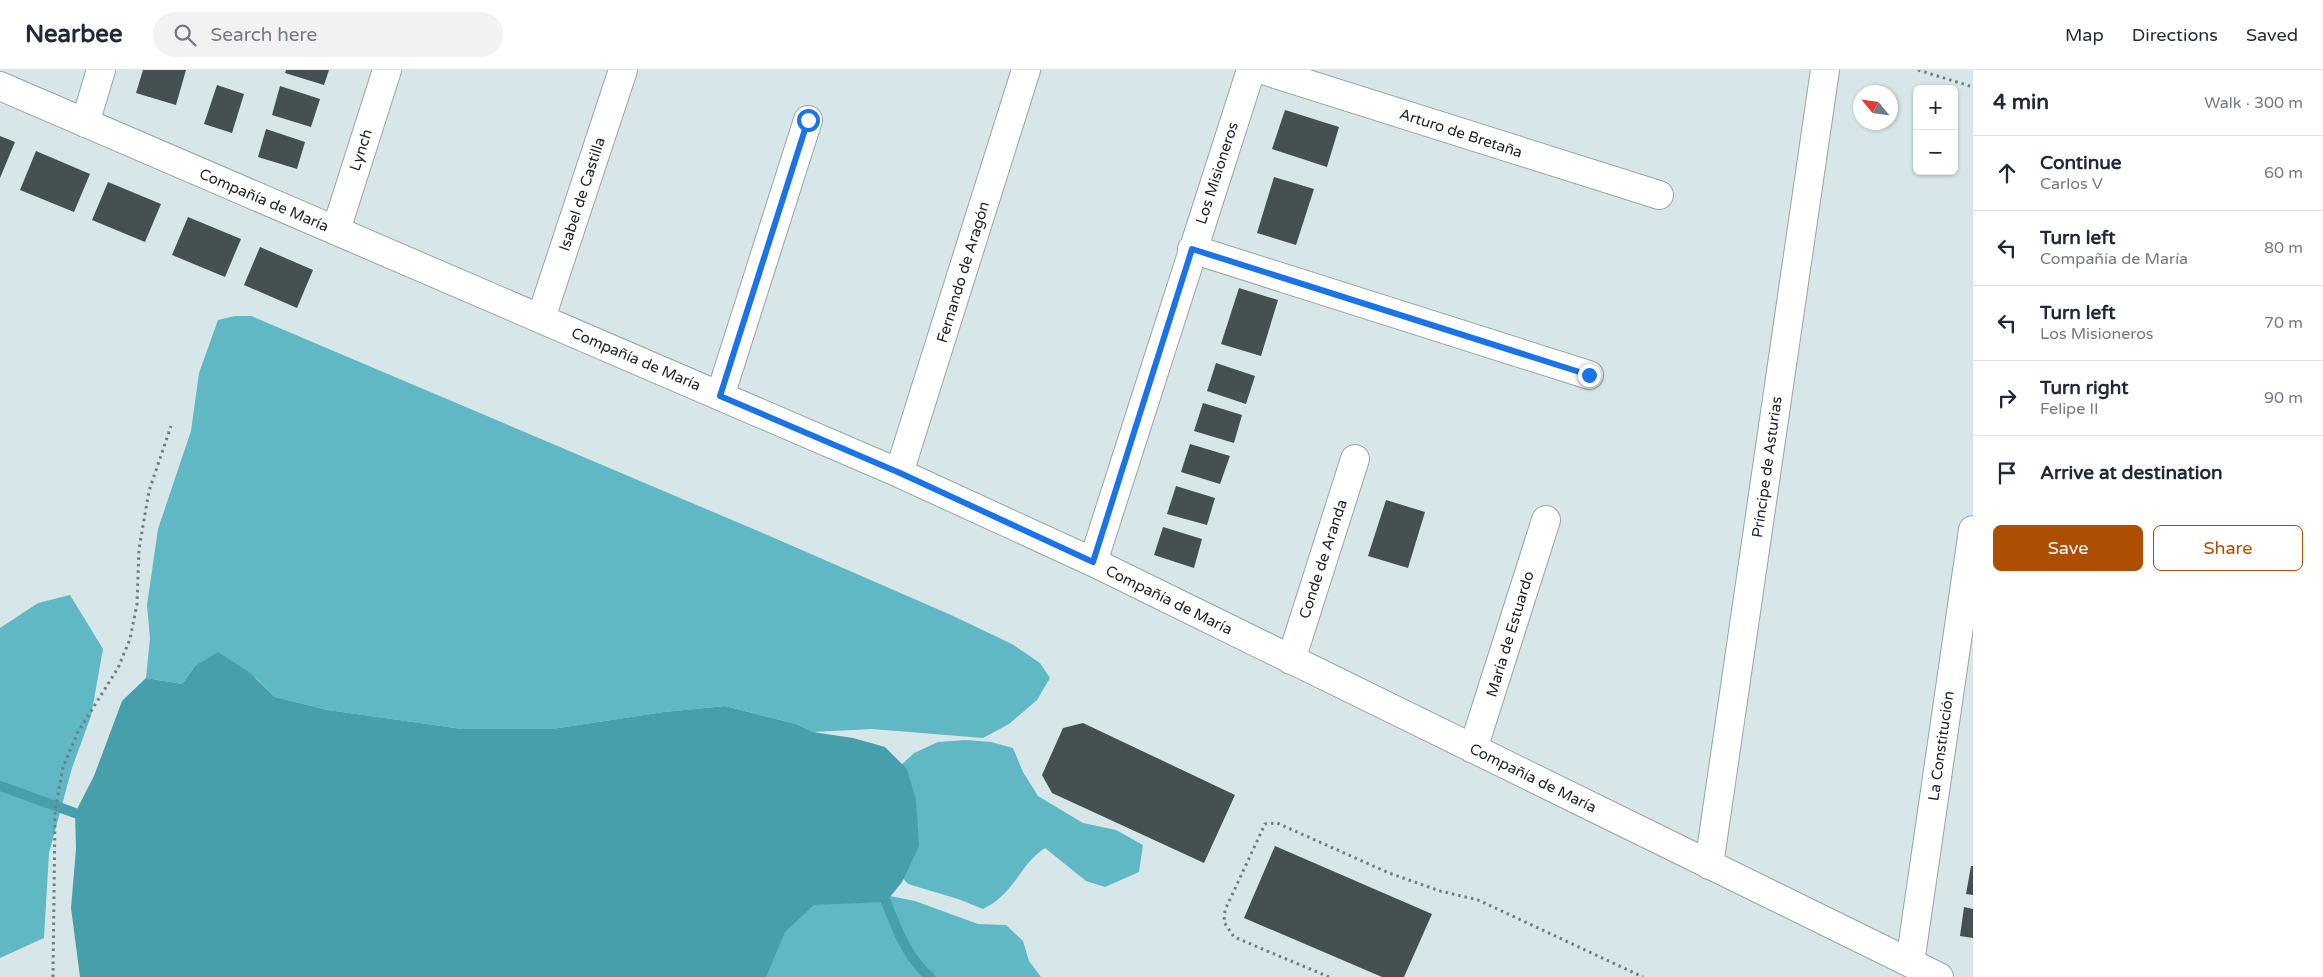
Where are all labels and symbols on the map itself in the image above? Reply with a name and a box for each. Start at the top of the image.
north arrow [1853,85,1898,130]
street label: Arturo de Bretaña [1397,105,1525,161]
route start [797,109,820,132]
street label: Los Misioneros [1192,120,1242,226]
street label: Lynch [346,127,376,173]
street label: Isabel de Castilla [555,135,609,253]
street label: Compañía de María [197,165,331,235]
street label: Fernando de Aragón [933,199,993,345]
street label: Compañía de María [569,324,703,394]
route end [1578,364,1601,387]
street label: Príncipe de Asturias [1748,395,1786,539]
street label: Conde de Aranda [1295,497,1351,621]
street label: Compañía de María [1103,561,1235,639]
street label: María de Estuardo [1482,569,1538,699]
street label: La Constitución [1924,690,1958,802]
street label: Compañía de María [1467,739,1599,817]

